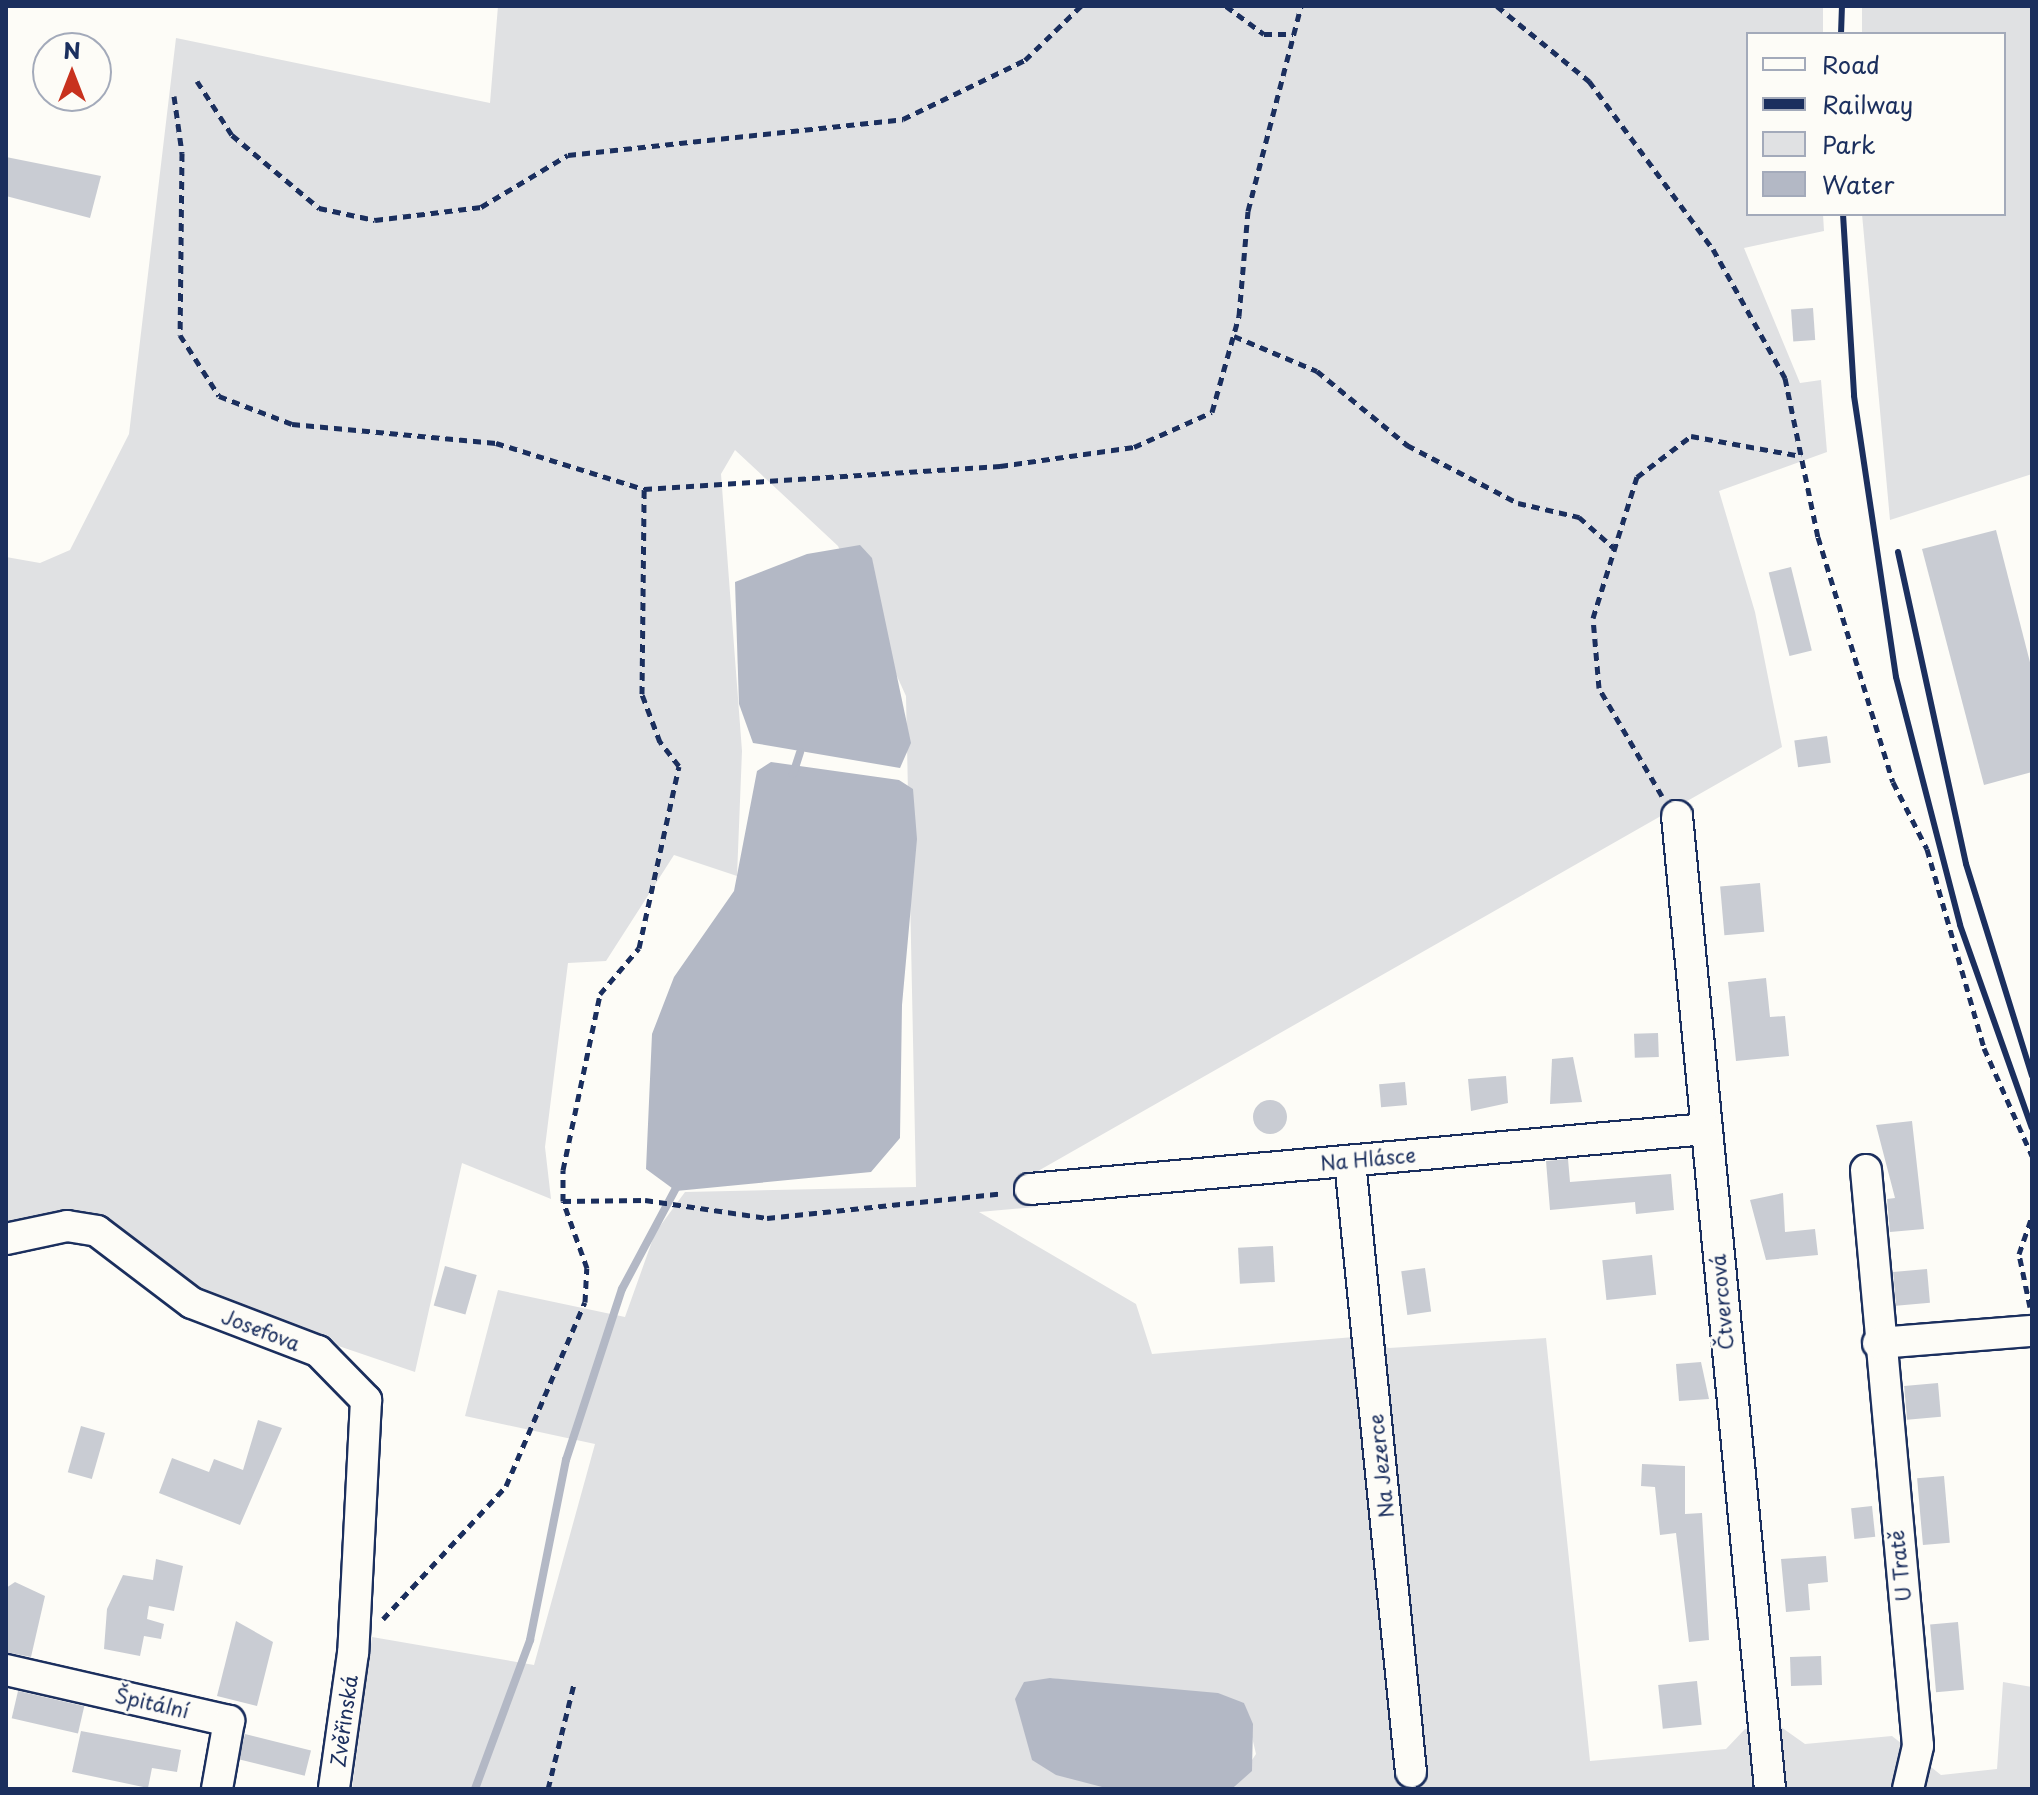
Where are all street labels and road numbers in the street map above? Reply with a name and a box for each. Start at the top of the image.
street label: Na Hlásce [1318,1143,1418,1175]
street label: Čtvercová [1706,1253,1738,1351]
street label: Josefova [218,1304,304,1356]
street label: Na Jezerce [1363,1411,1399,1521]
street label: U Tratě [1884,1529,1916,1603]
street label: Zvěřinská [326,1673,362,1769]
street label: Špitální [113,1683,191,1723]

